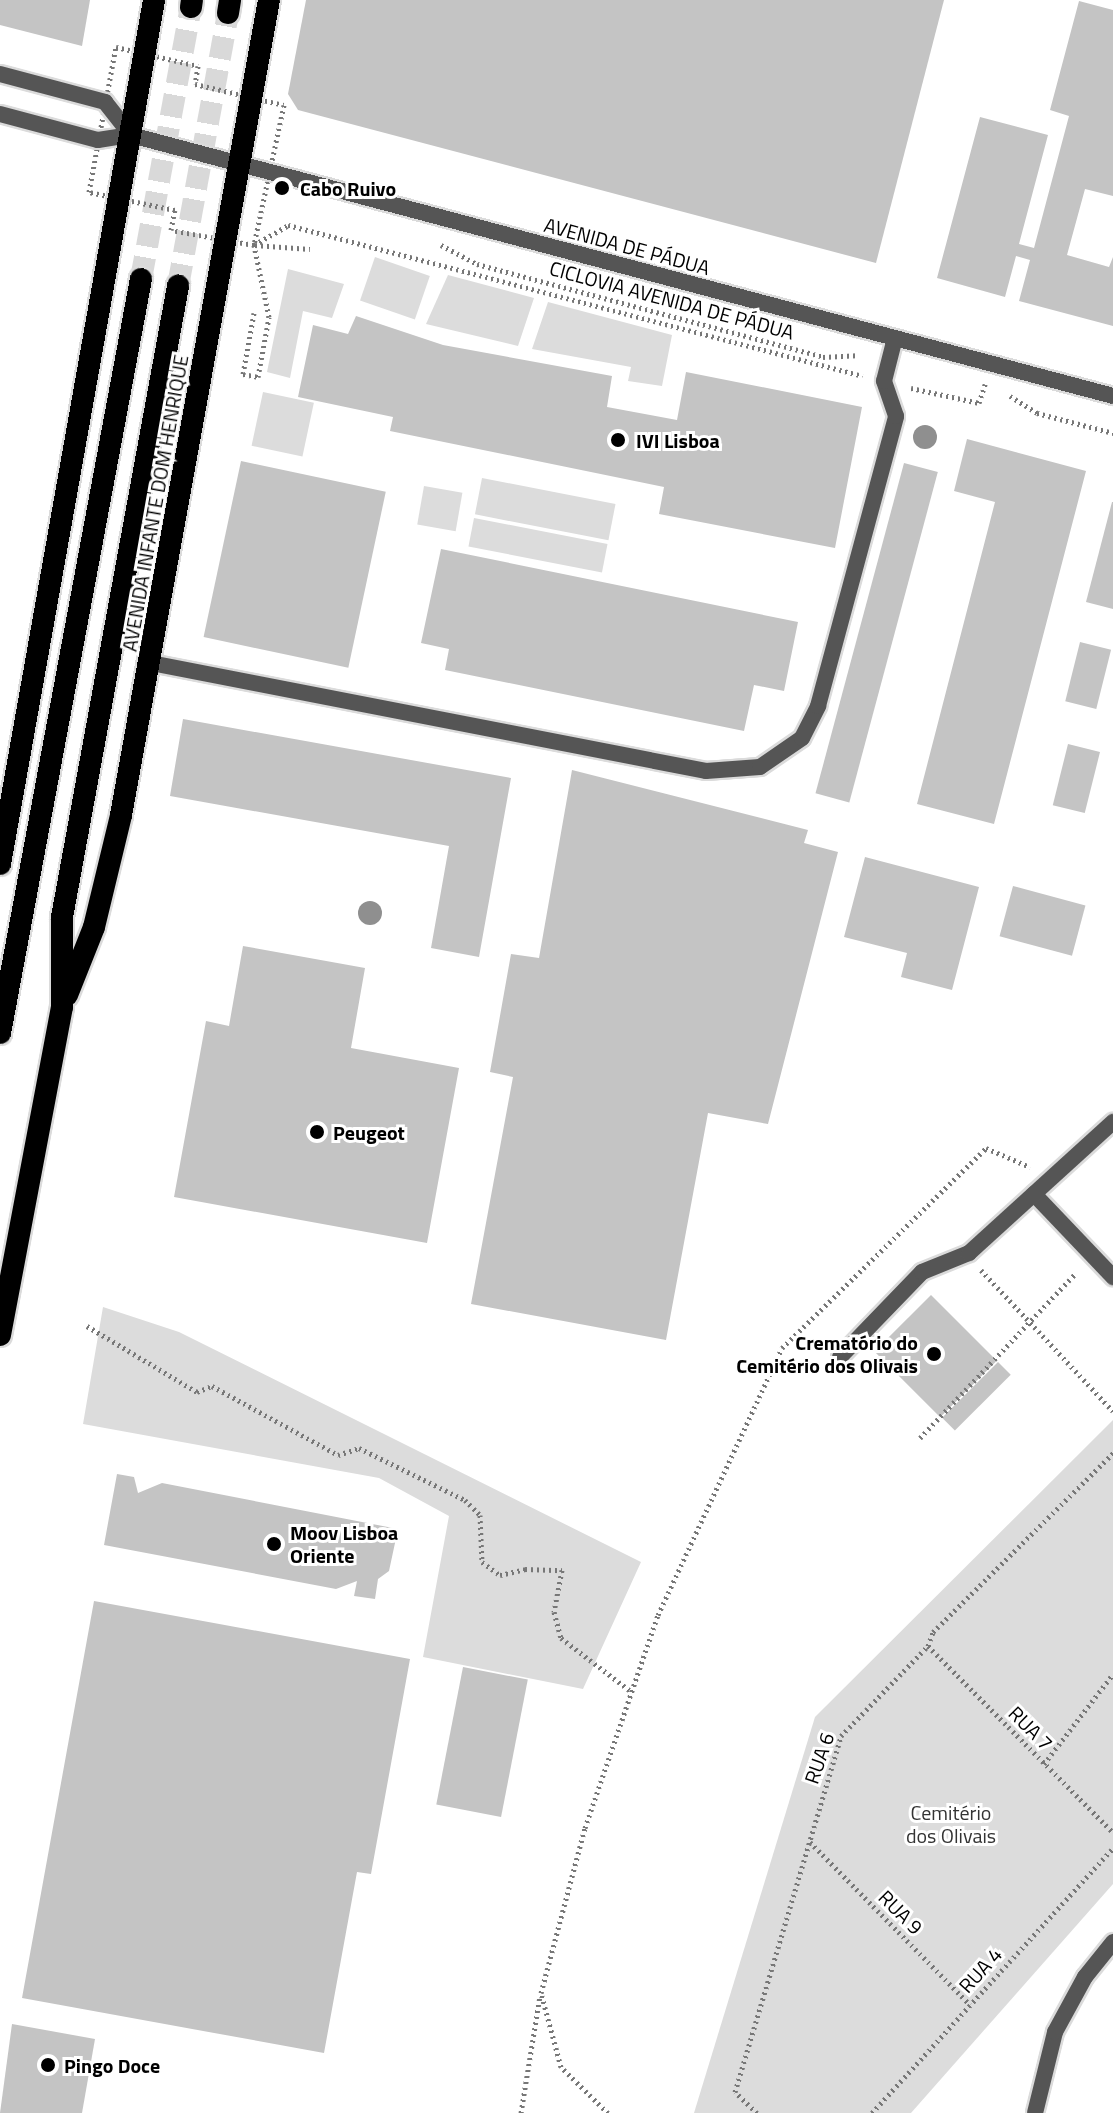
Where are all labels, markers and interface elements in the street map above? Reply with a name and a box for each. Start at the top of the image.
place label: Cabo Ruivo [300,176,396,200]
marker: Cabo Ruivo [271,177,293,199]
street label: AVENIDA DE PÁDUA [542,212,712,280]
street label: CICLOVIA AVENIDA DE PÁDUA [547,256,797,344]
street label: AVENIDA INFANTE DOM HENRIQUE [117,353,193,653]
place label: IVI Lisboa [636,428,720,452]
marker: IVI Lisboa [607,429,629,451]
place label: Peugeot [333,1120,405,1144]
marker: Peugeot [308,1123,326,1141]
place label: Crematório do Cemitério dos Olivais [736,1330,918,1377]
marker: Crematório do Cemitério dos Olivais [925,1345,943,1363]
place label: Moov Lisboa Oriente [290,1520,398,1567]
marker: Moov Lisboa Oriente [265,1535,283,1553]
street label: RUA 7 [1004,1701,1058,1755]
street label: RUA 6 [799,1729,839,1787]
park label: Cemitério dos Olivais [906,1801,996,1848]
street label: RUA 9 [874,1885,928,1939]
street label: RUA 4 [953,1942,1007,1998]
place label: Pingo Doce [64,2053,160,2077]
marker: Pingo Doce [39,2056,57,2074]

